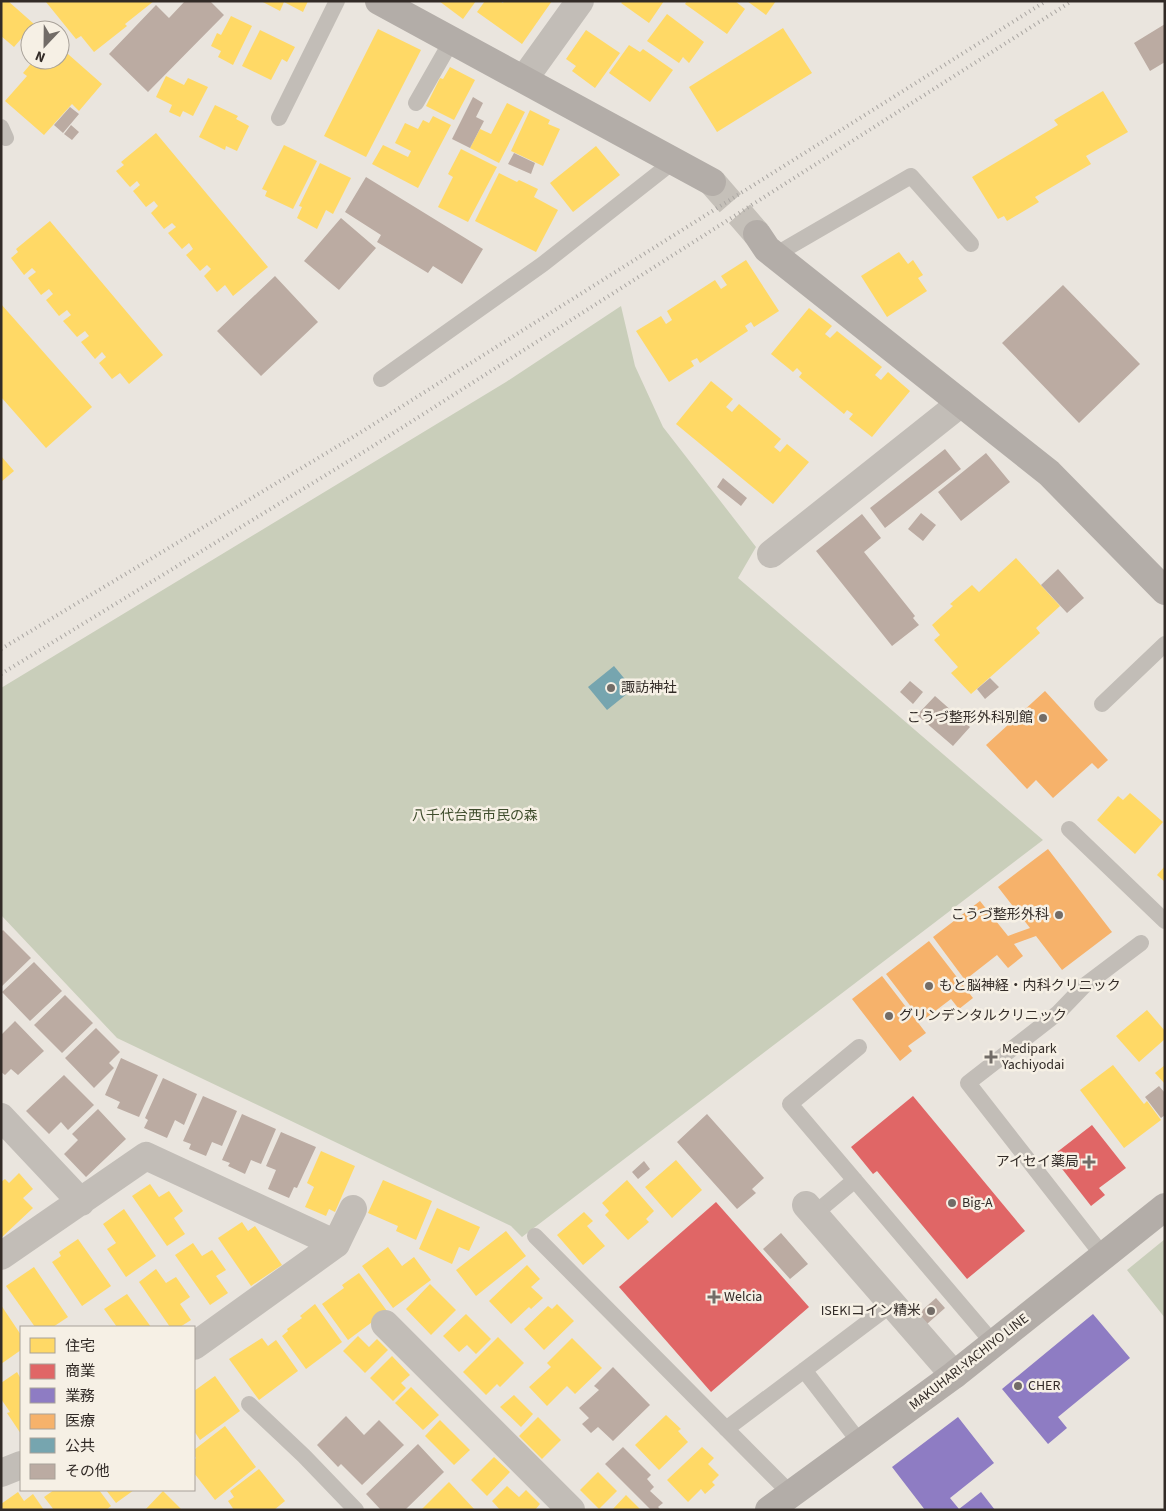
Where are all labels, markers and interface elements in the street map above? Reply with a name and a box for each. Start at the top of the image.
north arrow [20,20,70,70]
text: N [32,45,49,67]
place label: 諏訪神社 [621,678,677,698]
marker: 諏訪神社 [605,682,617,694]
place label: こうづ整形外科別館 [907,708,1033,728]
marker: こうづ整形外科別館 [1037,712,1049,724]
park label: 八千代台西市民の森 [412,806,538,826]
place label: こうづ整形外科 [951,905,1049,925]
marker: こうづ整形外科 [1053,909,1065,921]
place label: もと脳神経・内科クリニック [939,976,1121,996]
marker: もと脳神経・内科クリニック [923,980,935,992]
place label: グリンデンタルクリニック [899,1006,1067,1026]
marker: グリンデンタルクリニック [883,1010,895,1022]
place label: Medipark Yachiyodai [1001,1039,1065,1075]
marker: Medipark Yachiyodai [984,1050,998,1064]
place label: アイセイ薬局 [996,1152,1079,1172]
marker: アイセイ薬局 [1083,1156,1095,1168]
place label: Big-A [962,1193,993,1213]
marker: Big-A [946,1197,958,1209]
place label: Welcia [724,1287,762,1307]
marker: Welcia [708,1291,720,1303]
place label: ISEKIコイン精米 [821,1301,921,1321]
marker: ISEKIコイン精米 [925,1305,937,1317]
street label: MAKUHARI-YACHIYO LINE [905,1309,1033,1415]
legend [20,1326,195,1491]
text: 住宅 [65,1336,95,1357]
text: 商業 [65,1361,95,1382]
place label: CHER [1028,1376,1060,1396]
marker: CHER [1012,1380,1024,1392]
text: 業務 [65,1386,95,1407]
text: 医療 [65,1411,95,1432]
text: 公共 [65,1436,95,1457]
text: その他 [65,1461,110,1482]

